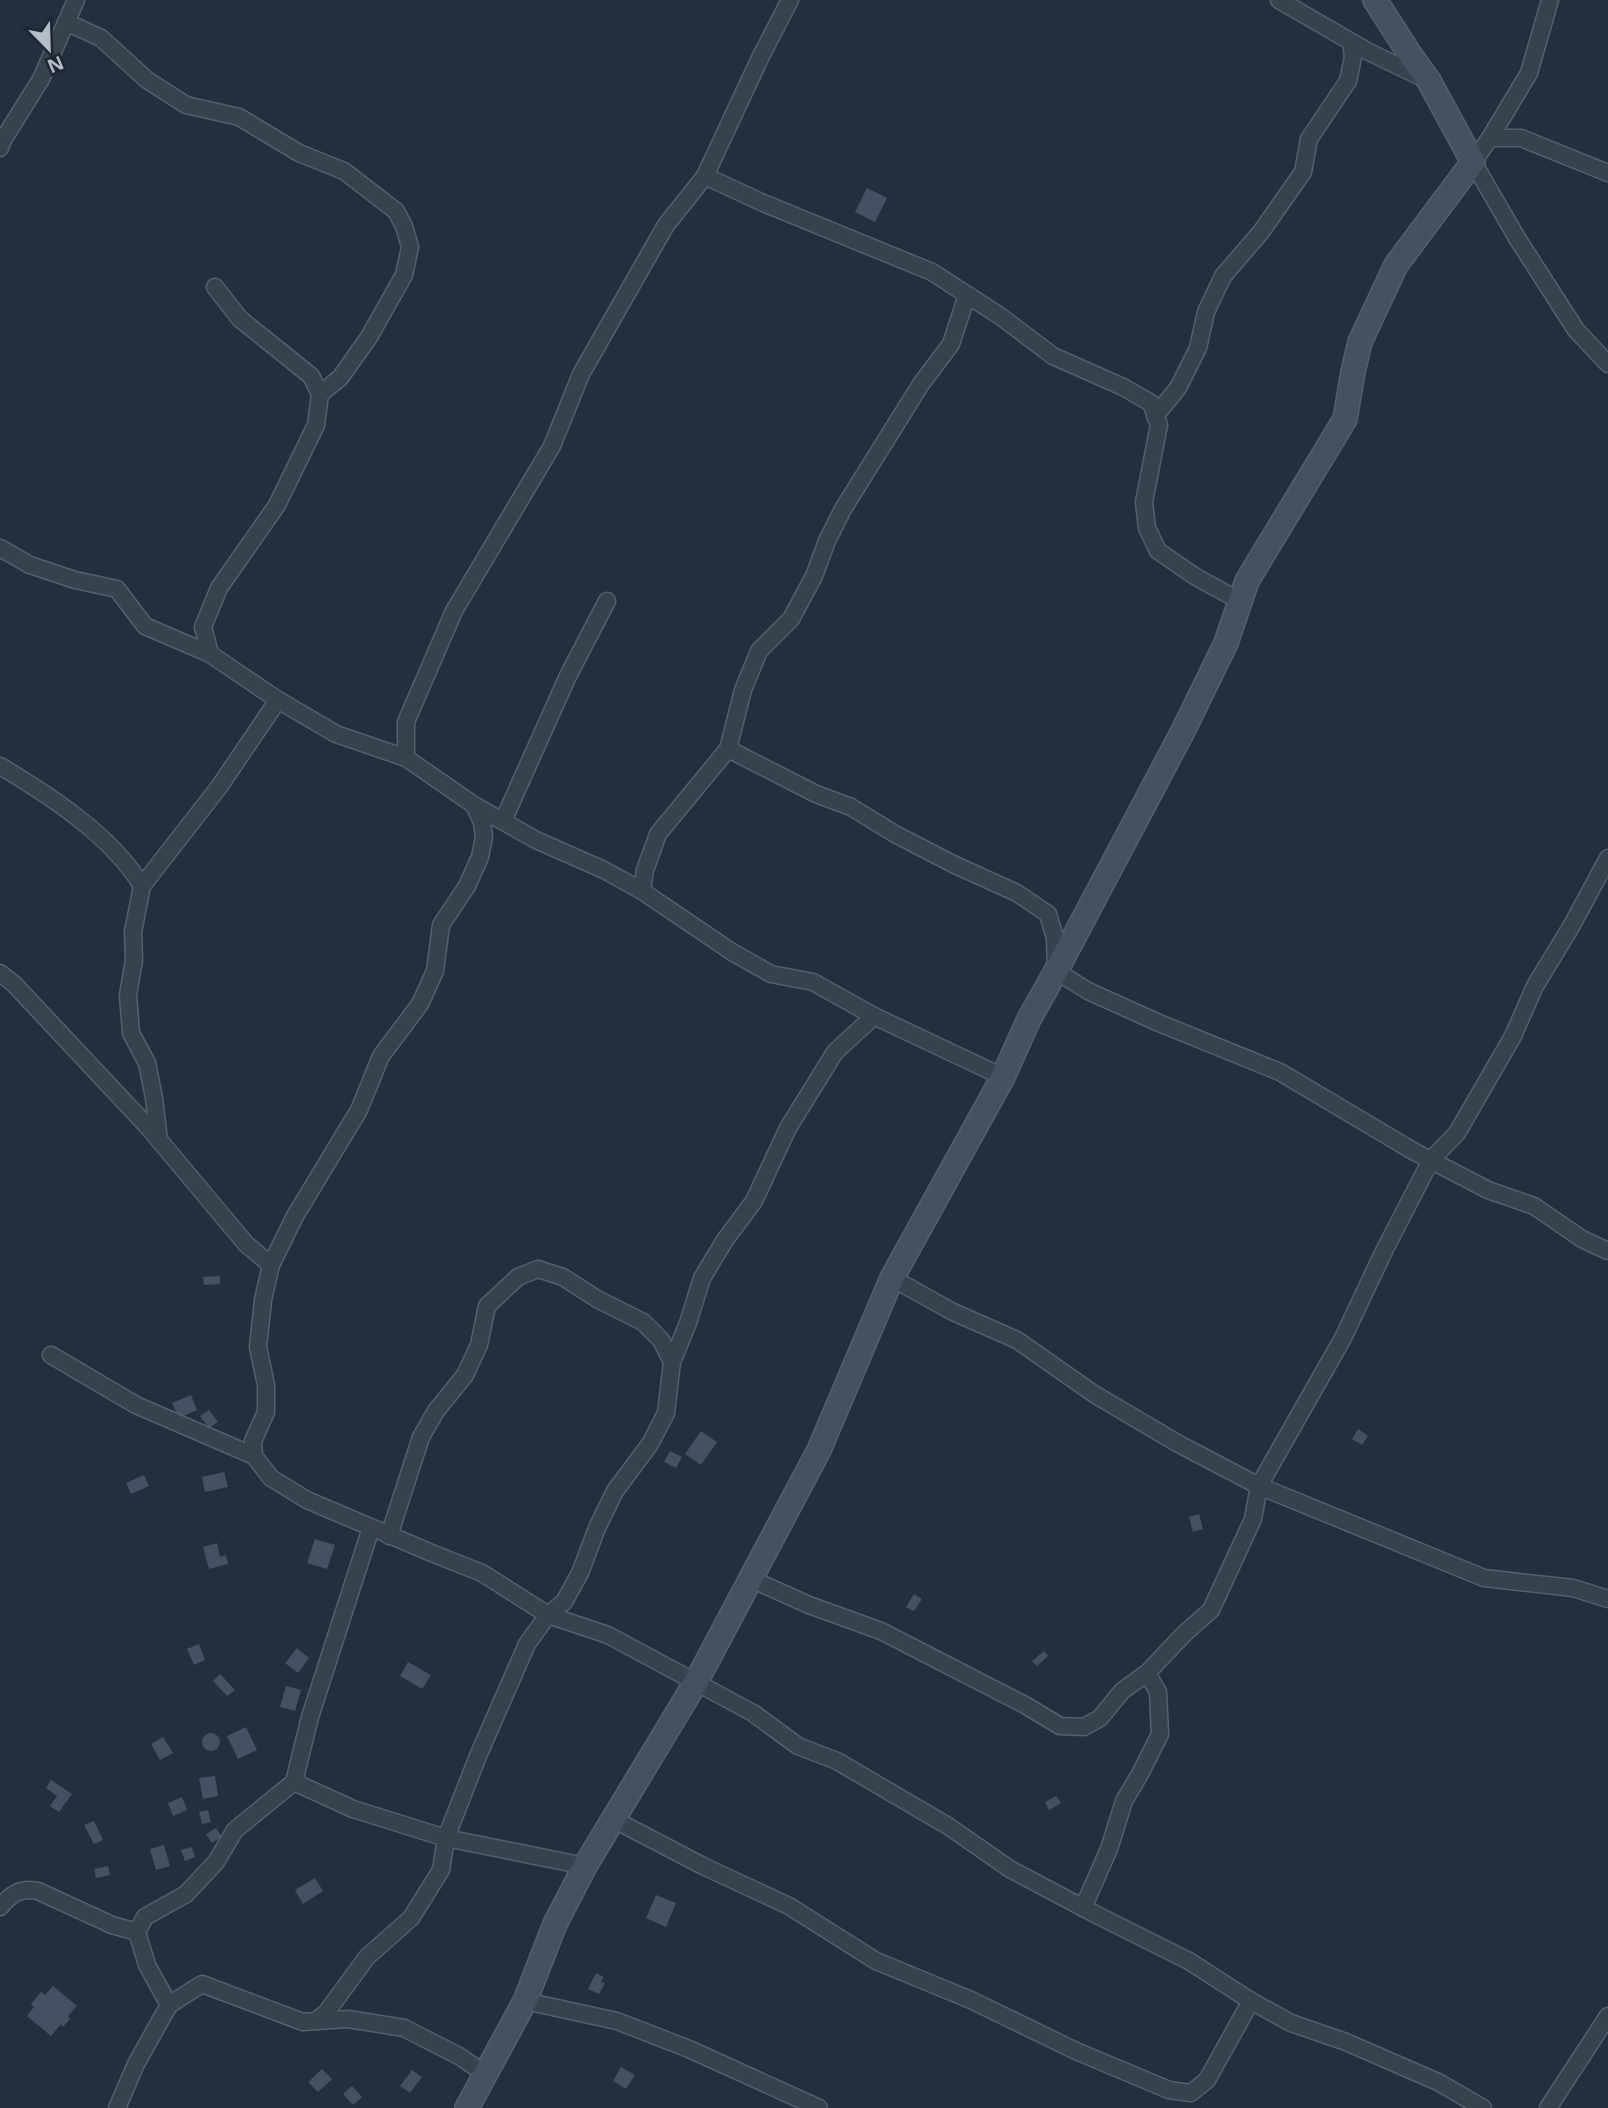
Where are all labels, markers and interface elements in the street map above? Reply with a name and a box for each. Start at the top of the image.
north arrow [14,14,84,84]
text: N [43,50,68,80]

